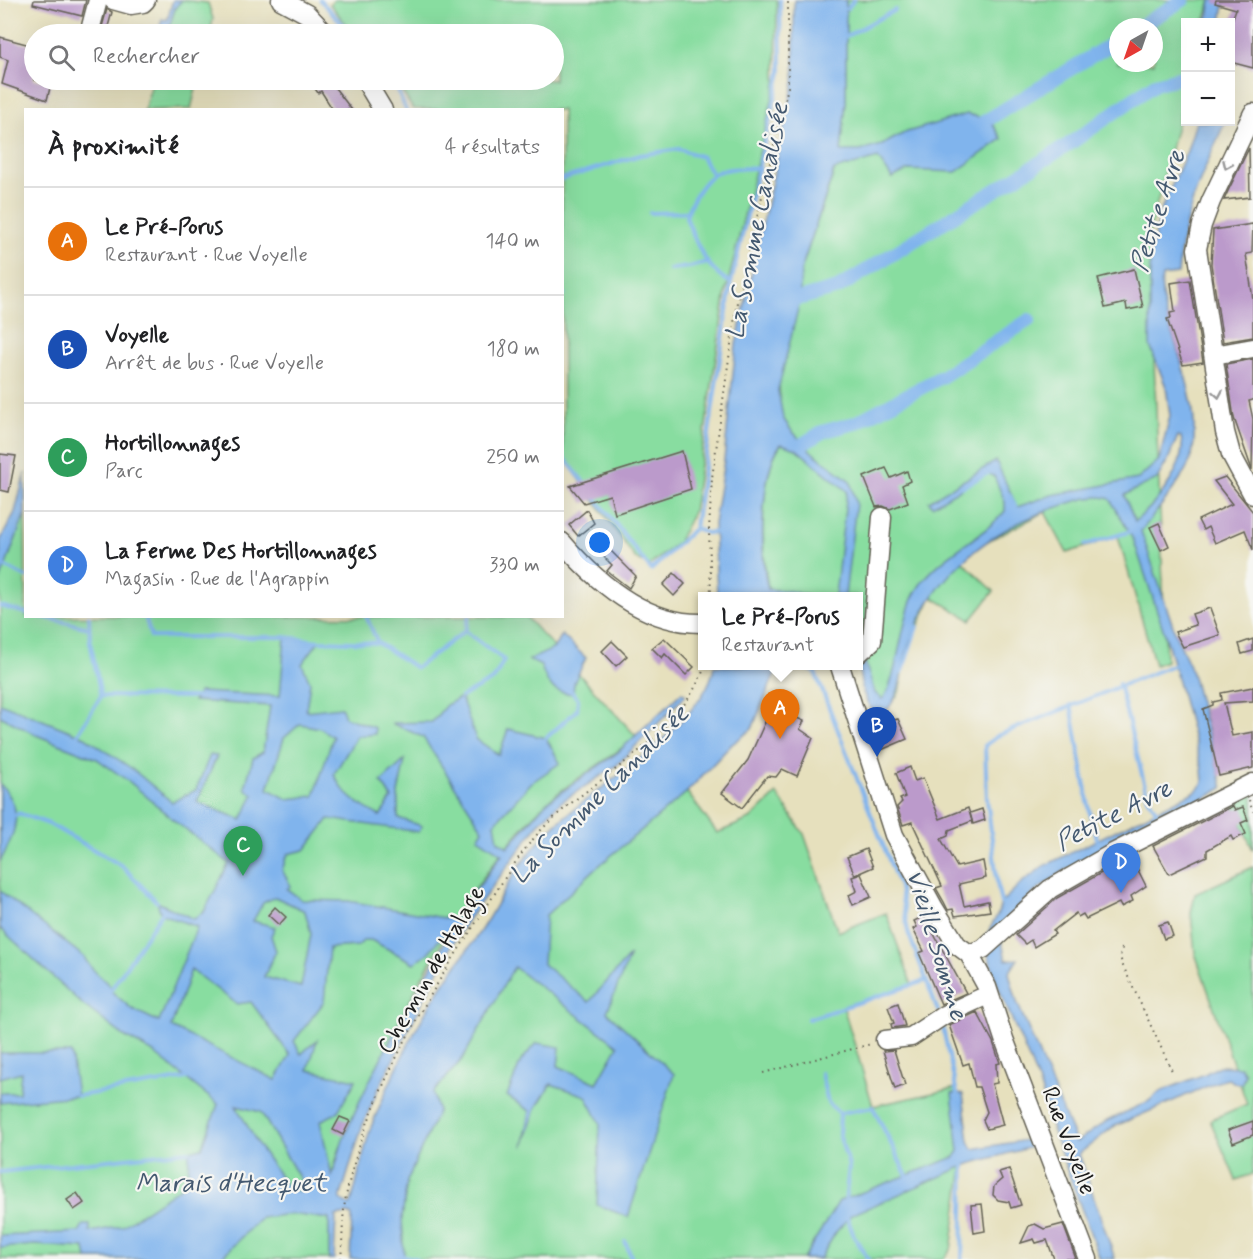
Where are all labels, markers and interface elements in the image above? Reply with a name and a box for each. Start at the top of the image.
north arrow [1109,18,1163,72]
map controls [1181,18,1235,126]
button: + [1181,18,1235,72]
search box [24,24,564,90]
icon: search [45,41,78,74]
text: Rechercher [93,43,200,71]
button: − [1181,72,1235,126]
water label: La Somme Canalisée [718,99,798,342]
text: À proximité [48,130,179,164]
text: 4 résultats [445,134,540,161]
water label: Petite Avre [1123,145,1195,276]
one-way arrow [1222,158,1234,169]
text: Le Pré-Porus [105,214,223,242]
text: A [61,228,74,255]
text: 140 m [486,228,540,255]
text: Restaurant · Rue Voyelle [105,242,308,269]
text: Voyelle [105,322,169,350]
text: B [61,336,74,363]
text: 180 m [487,336,540,363]
text: Arrêt de bus · Rue Voyelle [105,350,324,377]
one-way arrow [1211,389,1224,399]
text: Hortillonnages [105,430,240,458]
text: C [60,444,75,471]
text: 250 m [486,444,540,471]
text: Parc [105,458,143,485]
your location [585,528,614,557]
text: La Ferme Des Hortillonnages [105,538,377,566]
text: D [61,552,74,579]
text: 330 m [489,552,540,579]
text: Magasin · Rue de l'Agrappin [105,566,330,593]
popup [698,592,863,670]
text: Le Pré-Porus [721,604,840,632]
text: Restaurant [721,632,814,659]
pin: A [760,690,800,739]
water label: La Somme Canalisée [503,697,698,892]
pin: B [858,708,896,757]
water label: Petite Avre [1050,772,1179,860]
pin: C [224,826,262,876]
pin: D [1102,844,1140,893]
water label: Vieille Somme [897,866,975,1025]
street label: Chemin de Halage [371,880,496,1062]
street label: Rue Voyelle [1033,1083,1103,1199]
water label: Marais d'Hecquet [135,1167,328,1201]

